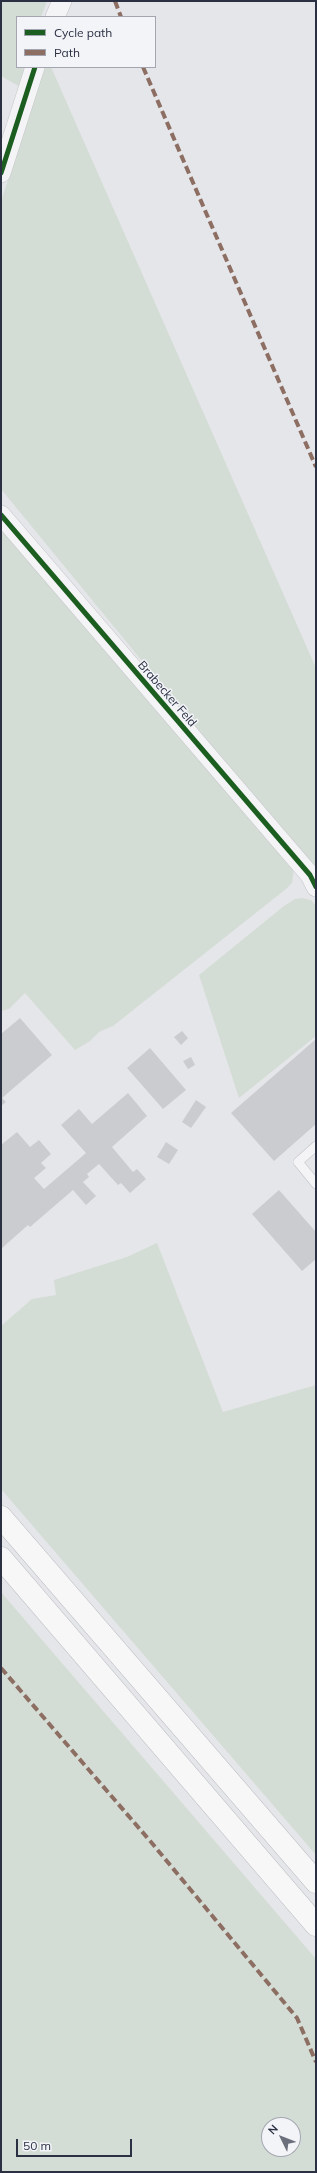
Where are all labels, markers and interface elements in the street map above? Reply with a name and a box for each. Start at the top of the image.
legend [16,16,156,68]
text: Cycle path [54,25,112,40]
text: Path [54,45,80,60]
street label: Brabecker Feld [135,658,199,730]
north arrow [261,2117,301,2157]
text: N [265,2122,281,2137]
scale bar [18,2131,134,2157]
text: 50 m [23,2138,51,2153]

